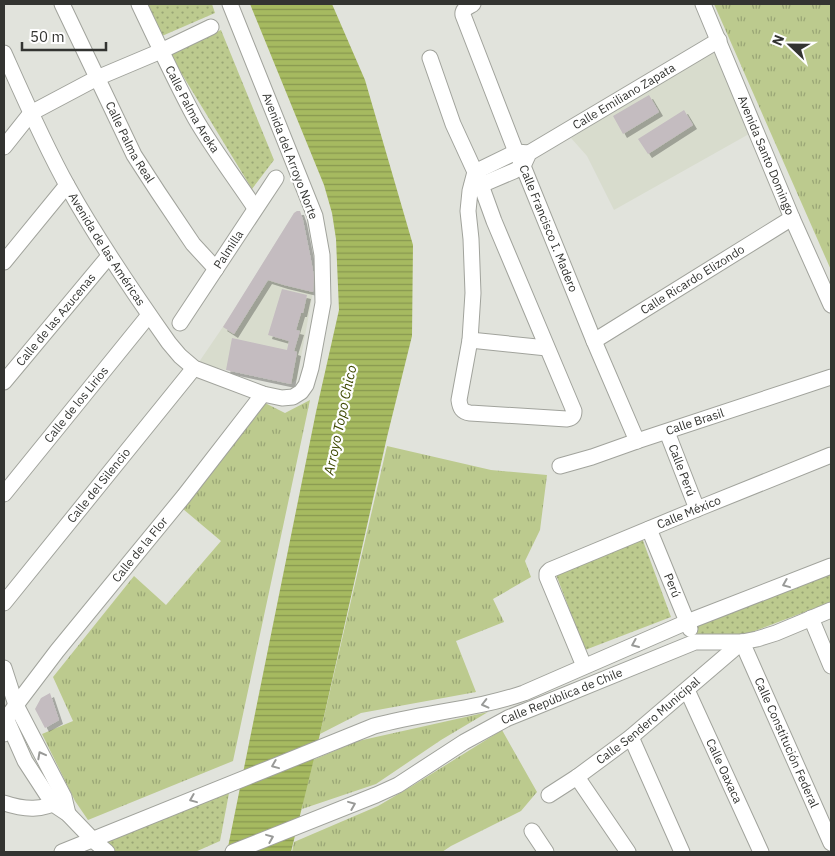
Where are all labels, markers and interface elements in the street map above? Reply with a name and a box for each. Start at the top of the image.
scale bar [22,20,106,52]
north arrow [765,20,815,70]
text: 50 m [30,27,65,46]
text: N [768,32,788,48]
street label: Calle Emiliano Zapata [570,59,678,132]
street label: Calle Palma Areka [162,63,223,156]
street label: Avenida del Arroyo Norte [259,90,322,222]
street label: Avenida Santo Domingo [735,93,798,217]
street label: Calle Palma Real [103,99,158,185]
street label: Calle Francisco I. Madero [516,162,581,294]
street label: Avenida de las Américas [66,190,149,309]
street label: Palmilla [210,227,247,272]
street label: Calle Ricardo Elizondo [637,241,747,317]
street label: Calle de las Azucenas [12,270,99,369]
street label: Calle de los Lirios [41,363,111,446]
water label: Arroyo Topo Chico [319,363,361,478]
street label: Calle Brasil [664,405,726,438]
street label: Calle Perú [665,442,699,498]
street label: Calle del Silencio [64,445,133,526]
street label: Calle México [655,492,723,532]
street label: Calle de la Flor [108,513,171,585]
street label: Perú [661,571,684,600]
one-way arrow [782,577,791,588]
one-way arrow [631,638,640,649]
street label: Calle República de Chile [498,664,625,727]
street label: Calle Sendero Municipal [593,673,703,767]
street label: Calle Constitución Federal [752,675,822,810]
one-way arrow [480,698,489,709]
street label: Calle Oaxaca [703,736,746,806]
one-way arrow [37,751,47,760]
one-way arrow [272,759,280,769]
one-way arrow [189,793,198,803]
one-way arrow [347,800,356,811]
one-way arrow [265,833,274,844]

